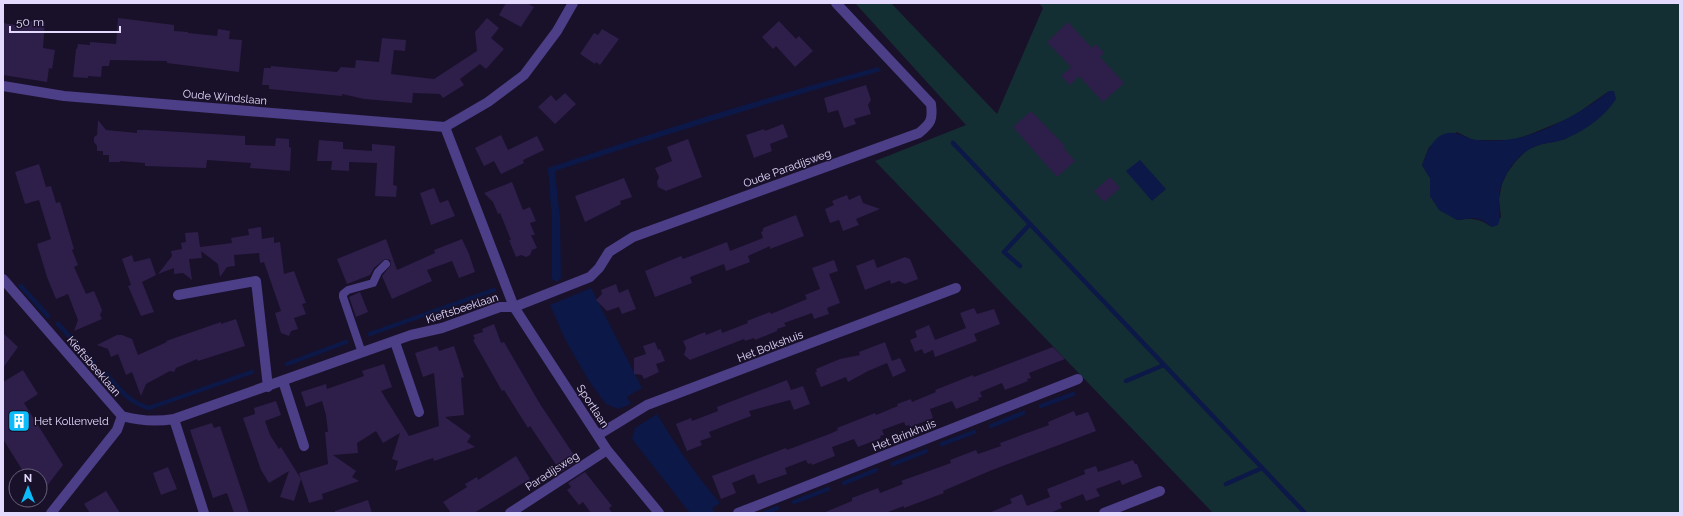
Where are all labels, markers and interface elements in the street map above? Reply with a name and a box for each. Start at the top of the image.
scale bar [10,8,120,34]
text: 50 m [16,15,44,29]
street label: Oude Windslaan [182,87,268,108]
street label: Oude Paradijsweg [742,147,833,190]
street label: Kieftsbeeklaan [424,291,500,326]
street label: Het Bolkshuis [735,328,805,365]
street label: Kieftsbeeklaan [64,334,123,399]
street label: Sportlaan [574,382,611,430]
building icon: Het Kollenveld [6,408,32,434]
place label: Het Kollenveld [34,415,109,428]
street label: Het Brinkhuis [871,417,938,454]
street label: Paradijsweg [523,449,582,494]
north arrow [8,468,48,508]
text: N [24,472,32,485]

